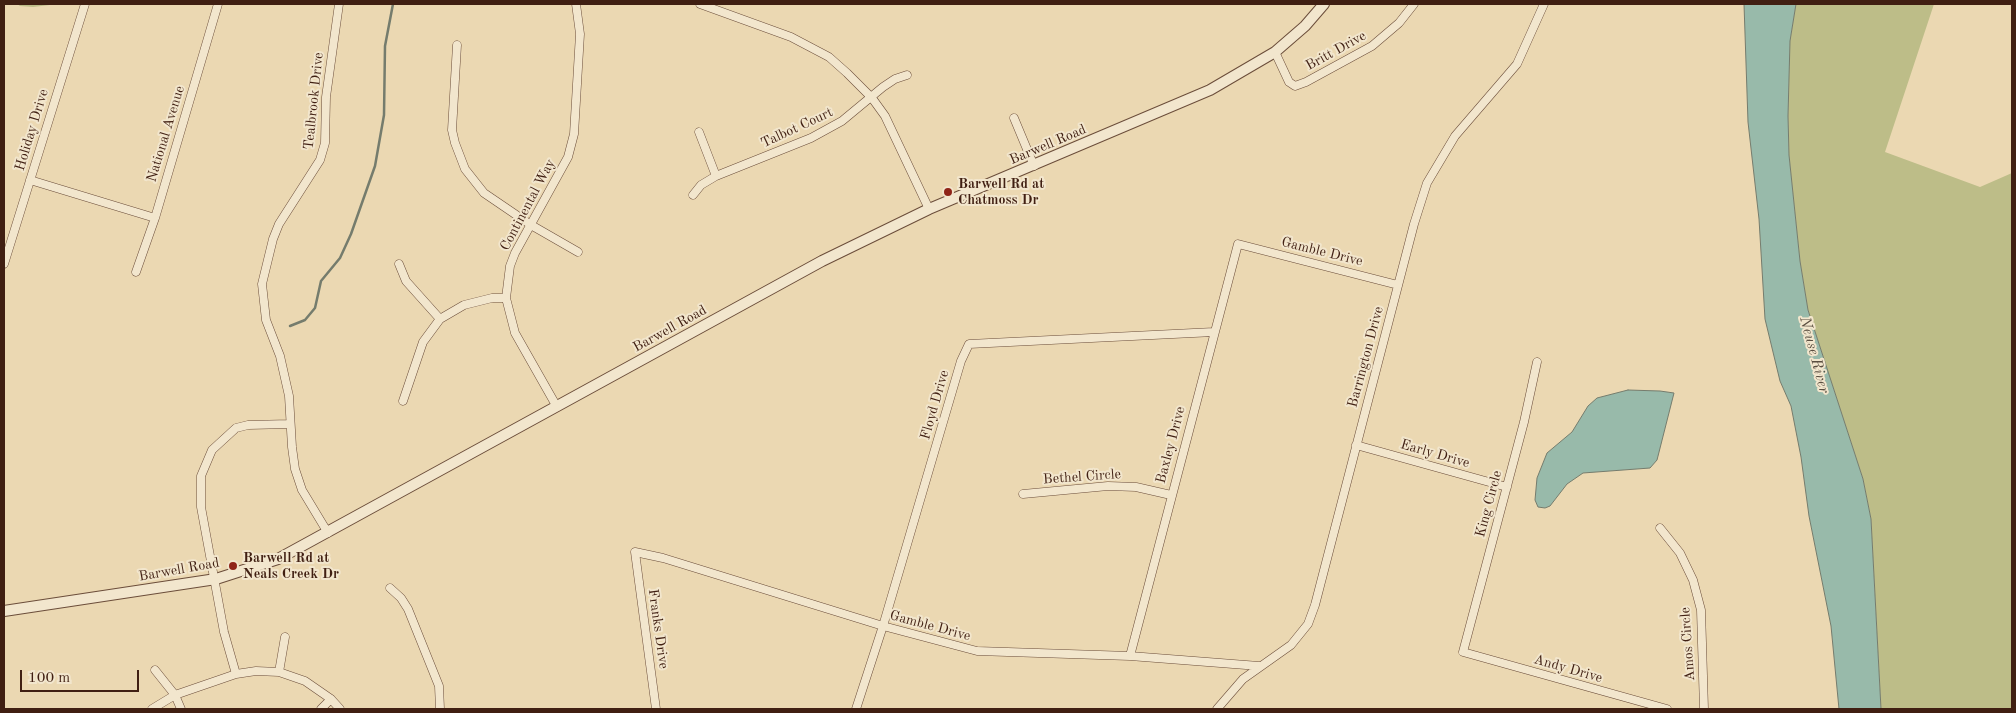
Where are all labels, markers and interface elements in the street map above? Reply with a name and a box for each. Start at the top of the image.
street label: Britt Drive [1303,28,1369,74]
street label: Tealbrook Drive [301,51,327,151]
street label: National Avenue [143,84,189,184]
street label: Holiday Drive [12,87,52,173]
street label: Talbot Court [758,104,836,152]
street label: Barwell Road [1007,121,1089,169]
street label: Continental Way [497,156,559,254]
place label: Barwell Rd at Chatmoss Dr [958,176,1044,208]
marker: Barwell Rd at Chatmoss Dr [942,186,954,198]
street label: Gamble Drive [1280,234,1364,270]
street label: Barwell Road [630,302,710,356]
street label: Barrington Drive [1344,305,1388,409]
water label: Neuse River [1795,315,1833,395]
street label: Floyd Drive [917,368,953,442]
street label: Baxley Drive [1153,405,1189,485]
street label: Early Drive [1399,436,1471,472]
street label: Bethel Circle [1043,466,1121,488]
street label: King Circle [1472,469,1506,539]
place label: Barwell Rd at Neals Creek Dr [243,550,339,582]
street label: Barwell Road [137,555,221,585]
marker: Barwell Rd at Neals Creek Dr [227,560,239,572]
street label: Franks Drive [644,588,672,670]
street label: Gamble Drive [888,607,972,645]
street label: Amos Circle [1677,607,1699,681]
street label: Andy Drive [1532,651,1604,687]
scale bar [22,660,141,692]
text: 100 m [28,671,70,686]

